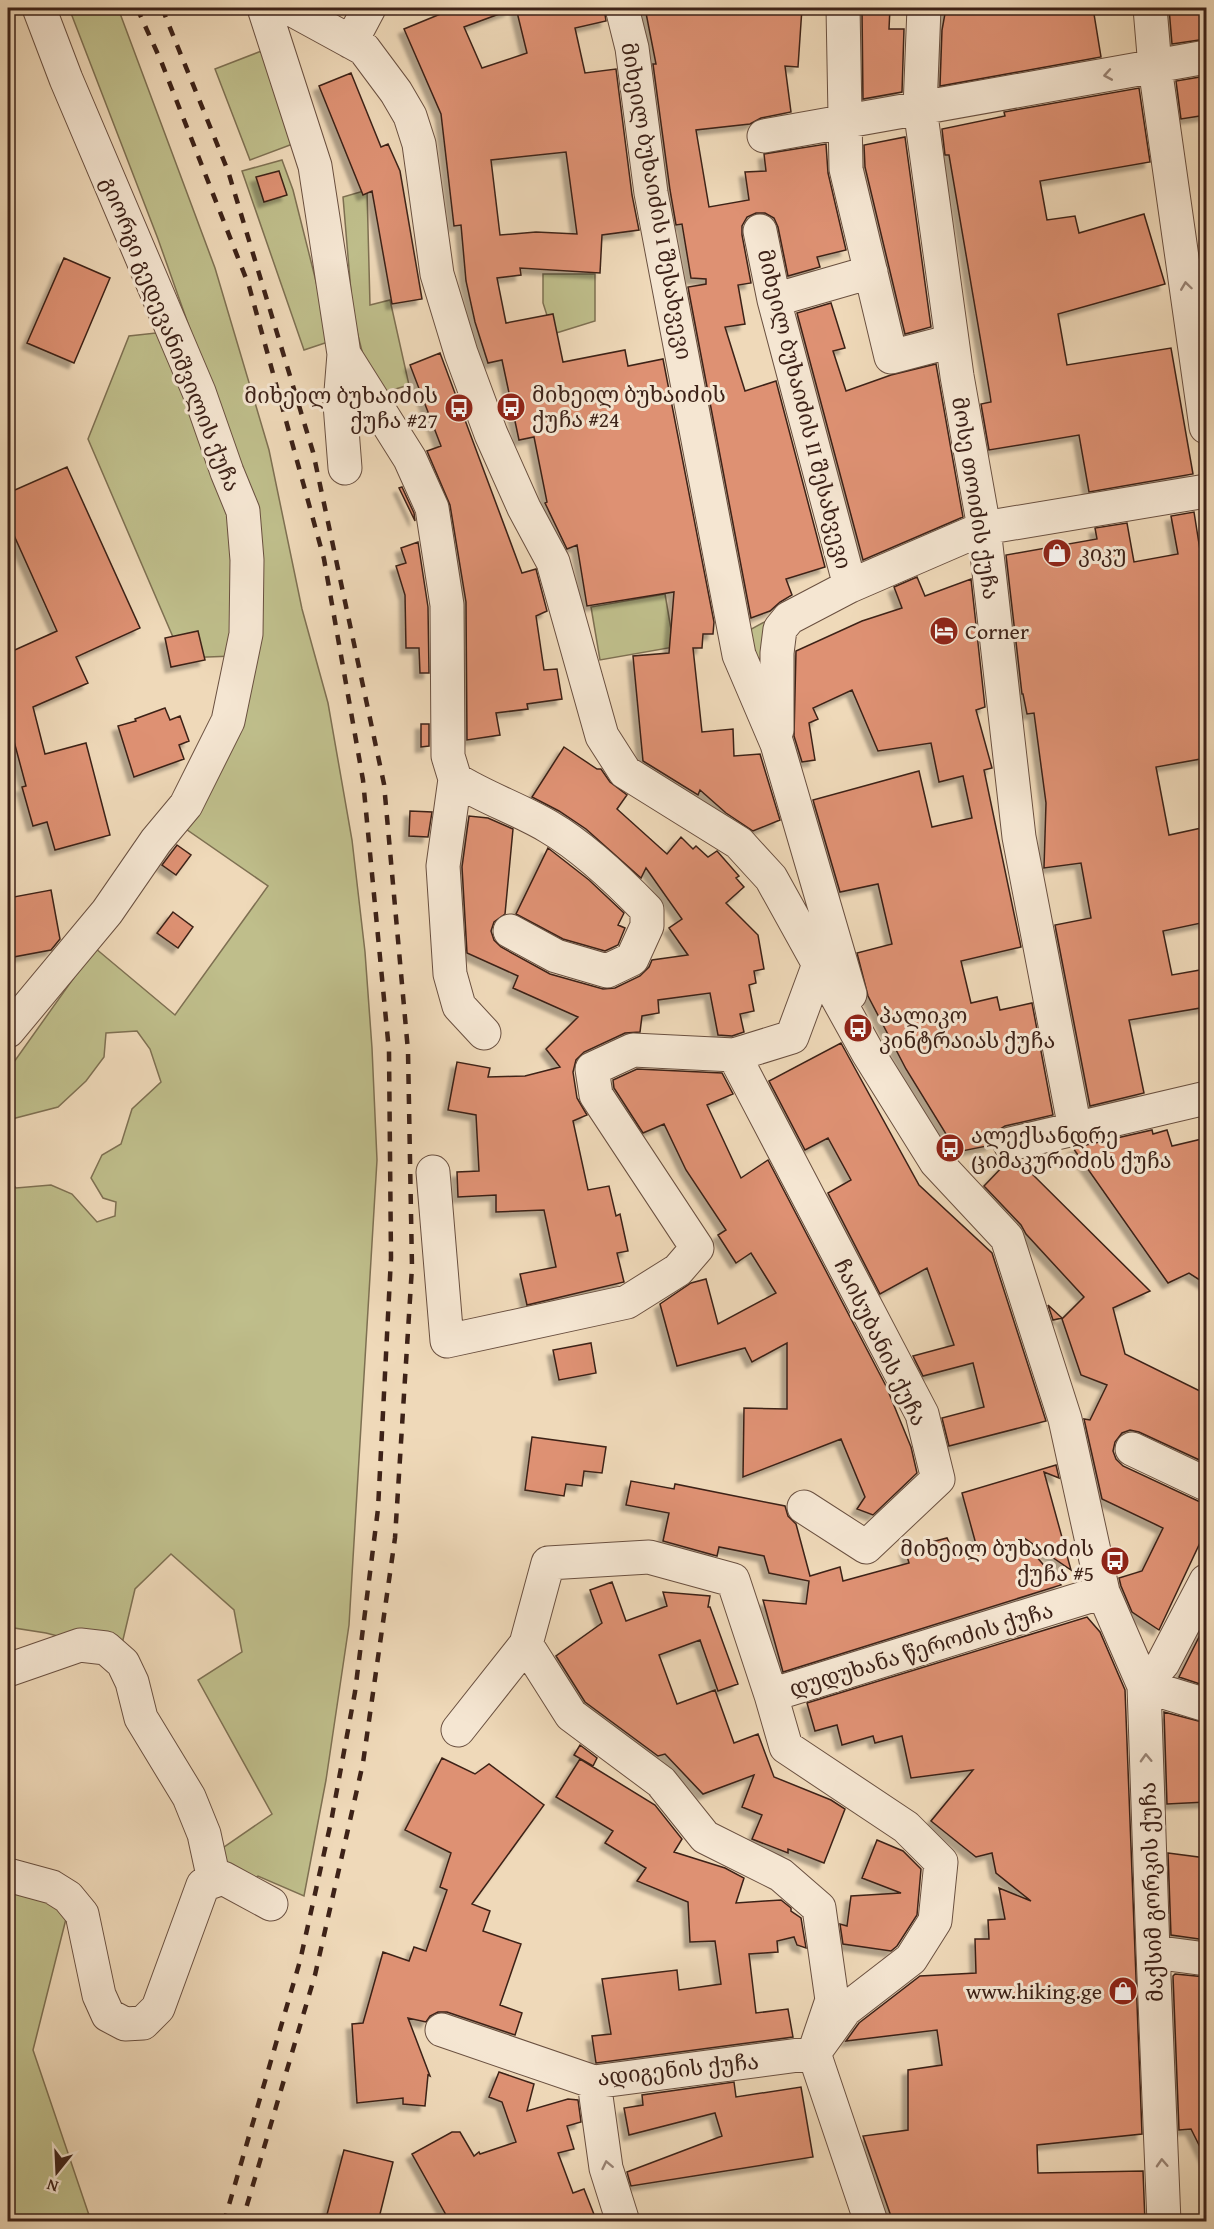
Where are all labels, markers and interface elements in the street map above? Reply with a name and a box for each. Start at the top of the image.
street label: მიხეილ ბუხაიძის I შესახვევი [613,40,701,362]
one-way arrow [1103,68,1113,81]
street label: გიორგი გედევანიშვილის ქუჩა [93,172,249,496]
street label: მიხეილ ბუხაიძის II შესახვევი [750,246,860,572]
one-way arrow [1181,281,1193,290]
place label: მიხეილ ბუხაიძის ქუჩა #24 [532,378,726,435]
place label: მიხეილ ბუხაიძის ქუჩა #27 [244,379,438,436]
bus stop icon: მიხეილ ბუხაიძის ქუჩა #24 [495,391,527,423]
bus stop icon: მიხეილ ბუხაიძის ქუჩა #27 [443,392,475,424]
street label: მოსე თოიძის ქუჩა [944,394,1008,602]
shop icon: კიკუ [1041,537,1073,569]
place label: კიკუ [1078,537,1127,569]
hotel icon: Corner [928,615,960,647]
place label: Corner [965,615,1029,647]
place label: პალიკო კინტრაიას ქუჩა [879,999,1055,1056]
bus stop icon: პალიკო კინტრაიას ქუჩა [842,1012,874,1044]
place label: ალექსანდრე ციმაკურიძის ქუჩა [971,1119,1172,1176]
bus stop icon: ალექსანდრე ციმაკურიძის ქუჩა [934,1132,966,1164]
street label: ჩაისუბანის ქუჩა [827,1253,935,1431]
place label: მიხეილ ბუხაიძის ქუჩა #5 [900,1532,1094,1589]
bus stop icon: მიხეილ ბუხაიძის ქუჩა #5 [1099,1545,1131,1577]
street label: დუდუხანა წეროძის ქუჩა [785,1594,1057,1704]
one-way arrow [1140,1754,1153,1763]
street label: მაქსიმ გორკის ქუჩა [1131,1781,1171,2003]
place label: www.hiking.ge [966,1975,1102,2007]
shop icon: www.hiking.ge [1107,1975,1139,2007]
street label: ადიგენის ქუჩა [596,2045,760,2093]
north arrow [27,2142,87,2202]
one-way arrow [1155,2159,1168,2168]
one-way arrow [601,2161,614,2171]
text: N [43,2173,61,2199]

